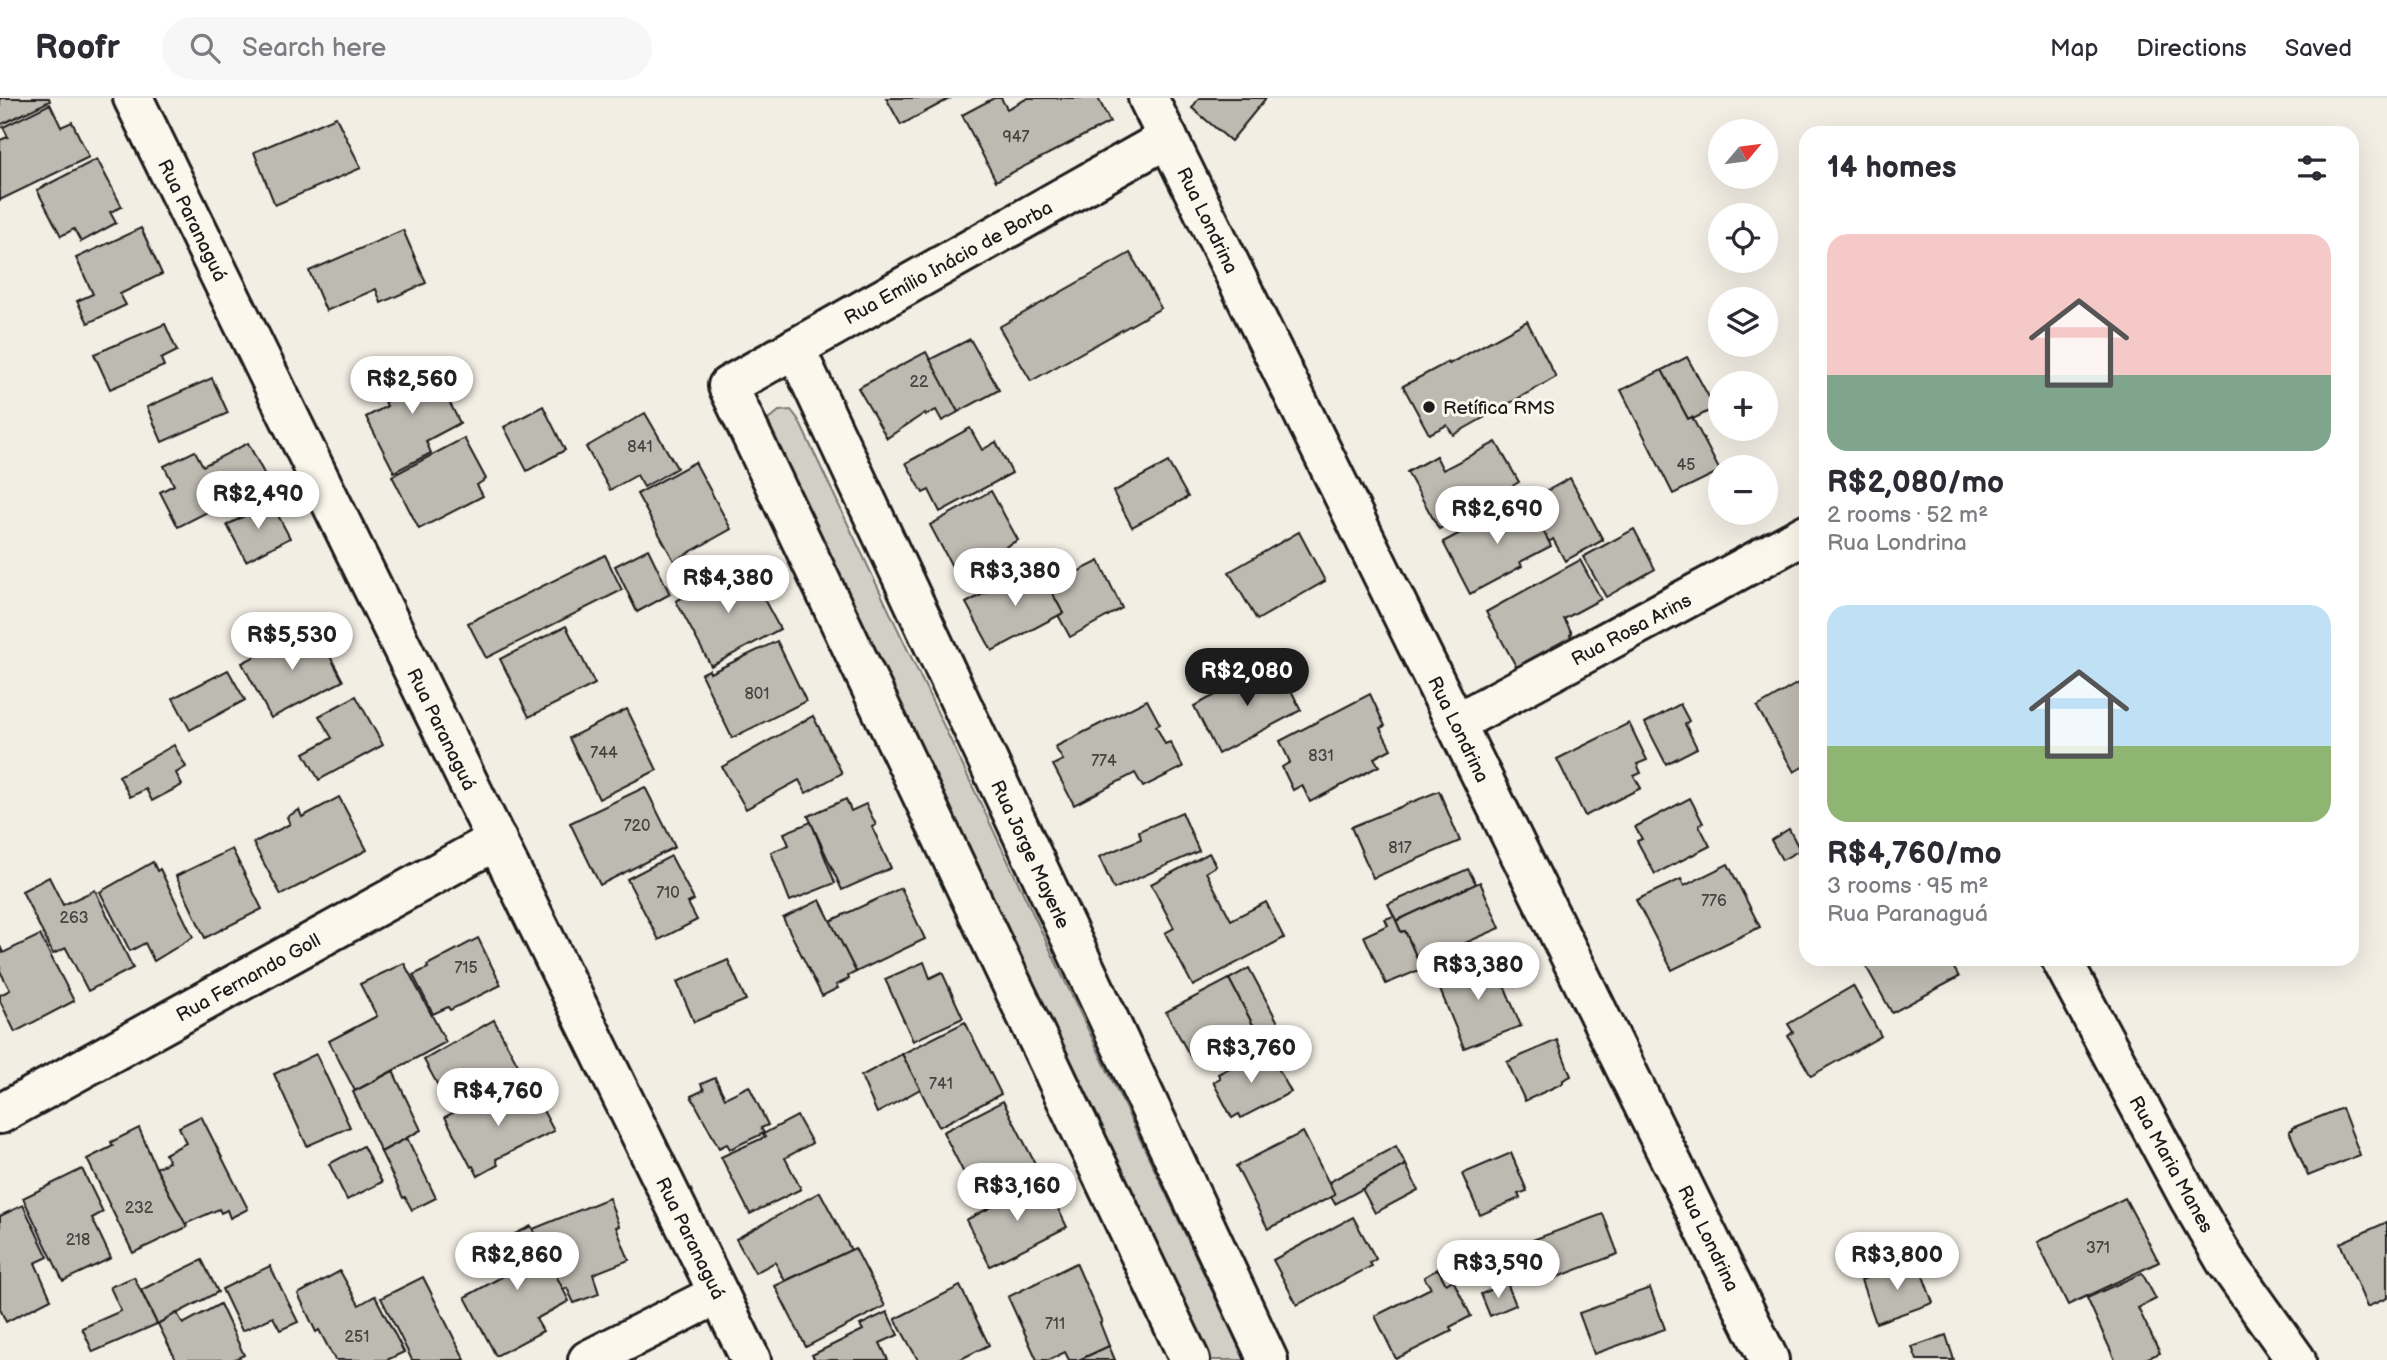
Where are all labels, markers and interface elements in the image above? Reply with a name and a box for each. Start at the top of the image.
search box [162,17,652,80]
text: Roofr [35,28,120,68]
icon: search [186,29,224,67]
text: Search here [242,33,386,64]
text: Map [2050,34,2098,63]
text: Directions [2136,34,2247,63]
text: Saved [2285,34,2352,63]
north arrow [1708,119,1778,189]
map controls [1708,119,1778,525]
house number: 947 [1003,128,1030,147]
icon: filters [2293,149,2331,187]
text: 14 homes [1827,150,1956,186]
street label: Rua Paranaguá [152,156,231,285]
street label: Rua Londrina [1171,164,1242,278]
street label: Rua Emílio Inácio de Borba [841,196,1057,330]
button: locate [1708,203,1778,273]
icon: home [2016,280,2142,406]
button: layers [1708,287,1778,357]
pin: R$2,560 [347,356,477,416]
text: R$2,560 [366,365,458,393]
button: + [1708,371,1778,441]
house number: 22 [910,373,929,392]
place label: Retífica RMS [1443,397,1555,420]
marker: Retífica RMS [1421,399,1437,415]
house number: 841 [627,438,653,457]
button: − [1708,455,1778,525]
house number: 45 [1677,456,1695,475]
text: R$2,080/mo [1827,465,2004,501]
pin: R$2,490 [193,472,323,531]
text: R$2,490 [212,480,304,508]
pin: R$2,690 [1432,486,1562,546]
text: R$2,690 [1451,495,1543,523]
text: 2 rooms · 52 m² [1827,501,1988,529]
text: Rua Londrina [1827,529,1967,557]
pin: R$3,380 [950,548,1080,608]
pin: R$4,380 [663,556,793,615]
text: R$3,380 [969,557,1061,585]
text: R$4,380 [682,564,774,592]
street label: Rua Rosa Arins [1568,589,1696,672]
pin: R$5,530 [227,612,357,672]
text: R$5,530 [247,621,337,649]
pin: R$2,080 [1182,648,1312,708]
icon: home [2016,651,2142,777]
text: R$2,080 [1201,657,1293,685]
street label: Rua Paranaguá [401,665,480,794]
street label: Rua Londrina [1422,673,1493,787]
house number: 801 [745,685,769,704]
house number: 744 [590,744,618,763]
house number: 831 [1308,747,1334,766]
house number: 774 [1091,752,1117,771]
street label: Rua Jorge Mayerle [985,777,1074,933]
house number: 720 [624,817,650,836]
text: R$4,760/mo [1827,836,2002,872]
house number: 817 [1388,839,1412,858]
text: 3 rooms · 95 m² [1827,872,1988,900]
house number: 710 [656,884,680,903]
house number: 776 [1701,892,1727,911]
text: Rua Paranaguá [1827,900,1988,928]
house number: 263 [59,909,89,928]
street label: Rua Fernando Goll [173,929,325,1027]
pin: R$3,380 [1413,942,1543,1002]
text: R$3,380 [1432,951,1524,979]
house number: 715 [454,959,478,978]
pin: R$3,760 [1186,1026,1316,1085]
text: R$3,760 [1206,1034,1296,1062]
pin: R$4,760 [433,1068,563,1128]
house number: 741 [929,1075,953,1094]
text: R$4,760 [453,1077,543,1105]
street label: Rua Maria Manes [2124,1092,2218,1237]
pin: R$3,160 [952,1164,1082,1223]
text: R$3,160 [973,1172,1061,1200]
street label: Rua Paranaguá [650,1174,729,1303]
street label: Rua Londrina [1672,1182,1743,1296]
house number: 232 [125,1199,154,1218]
house number: 218 [66,1231,90,1250]
pin: R$2,860 [452,1232,582,1292]
pin: R$3,800 [1832,1232,1962,1292]
house number: 371 [2086,1239,2110,1258]
pin: R$3,590 [1433,1240,1563,1300]
text: R$2,860 [471,1241,563,1269]
text: R$3,800 [1851,1241,1943,1269]
text: R$3,590 [1453,1249,1543,1277]
house number: 711 [1045,1315,1065,1334]
house number: 251 [345,1328,369,1347]

